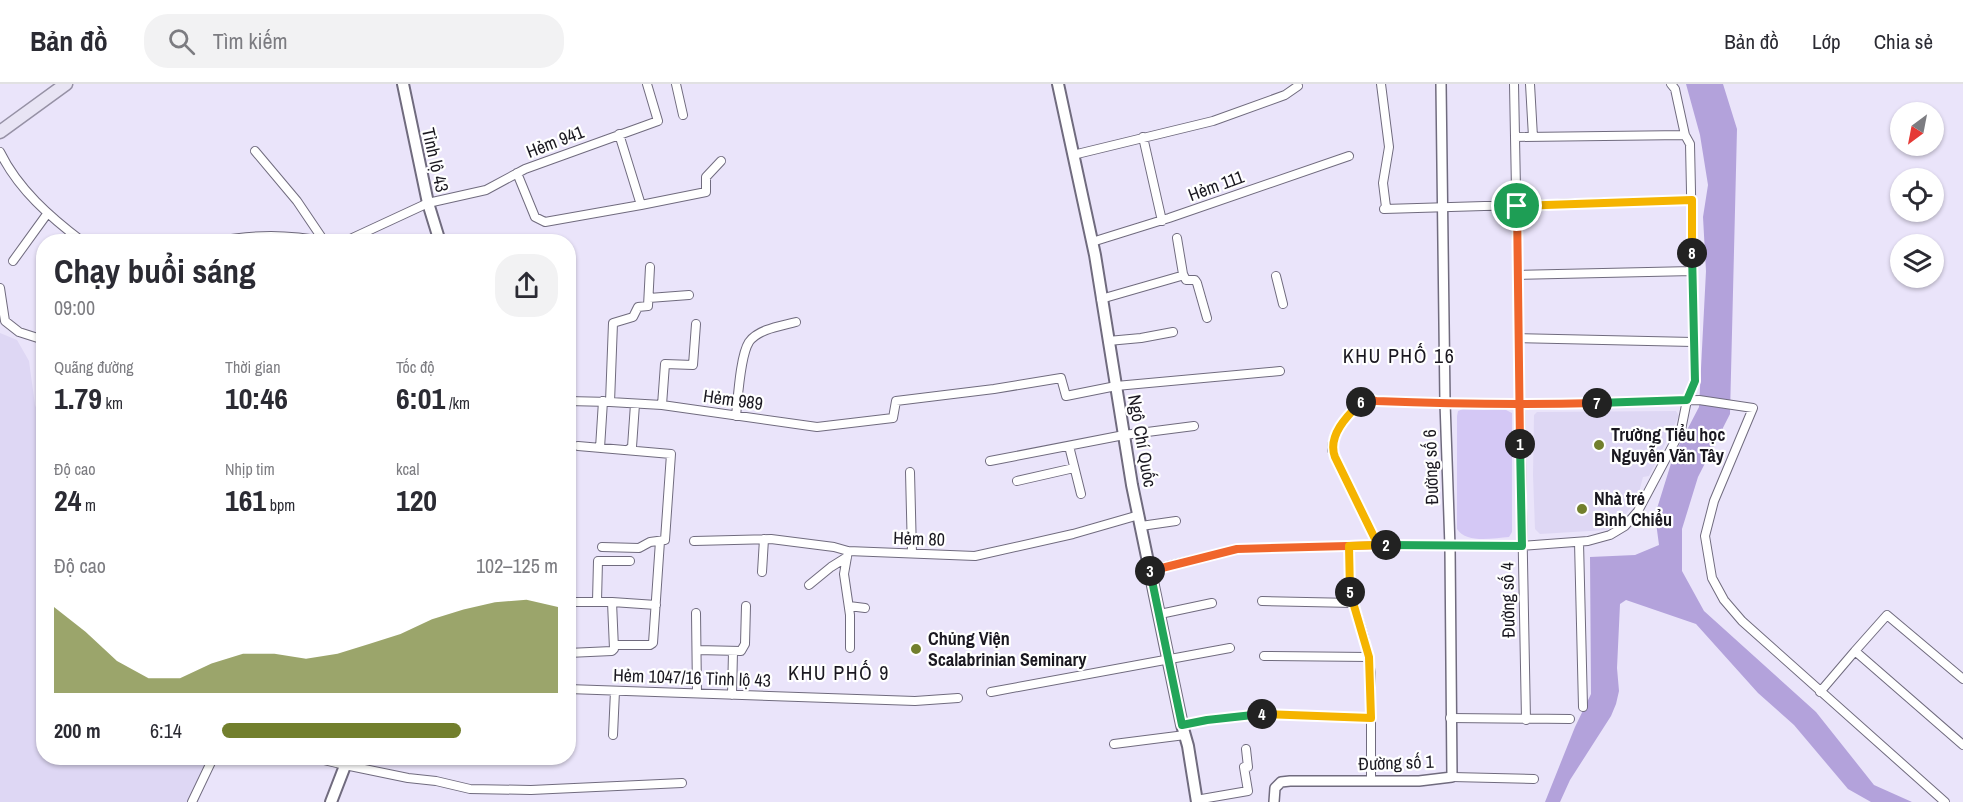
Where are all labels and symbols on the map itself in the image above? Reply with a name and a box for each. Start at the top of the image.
north arrow [1890,102,1944,156]
street label: Hẻm 941 [522,119,588,164]
street label: Tỉnh lộ 43 [416,125,455,195]
street label: Hẻm 111 [1184,164,1248,207]
pin [1491,180,1542,231]
pin: 8 [1677,238,1707,268]
district label: KHU PHỐ 16 [1343,342,1455,369]
street label: Hẻm 989 [702,383,764,416]
pin: 6 [1346,387,1376,417]
pin: 7 [1582,388,1612,418]
street label: Ngô Chí Quốc [1122,393,1163,489]
place label: Trường Tiểu học Nguyễn Văn Tây [1611,422,1726,468]
street label: Đường số 6 [1417,429,1444,505]
pin: 1 [1505,429,1535,459]
marker: Trường Tiểu học Nguyễn Văn Tây [1592,438,1606,452]
place label: Nhà trẻ Bình Chiểu [1594,486,1672,532]
marker: Nhà trẻ Bình Chiểu [1575,502,1589,516]
street label: Hẻm 80 [893,525,945,552]
pin: 2 [1371,530,1401,560]
pin: 3 [1135,556,1165,586]
street label: Đường số 4 [1494,562,1521,638]
pin: 5 [1335,577,1365,607]
place label: Chủng Viện Scalabrinian Seminary [928,626,1087,672]
marker: Chủng Viện Scalabrinian Seminary [909,642,923,656]
district label: KHU PHỐ 9 [788,659,890,686]
street label: Hẻm 1047/16 Tỉnh lộ 43 [613,662,771,693]
pin: 4 [1247,699,1277,729]
street label: Đường số 1 [1358,749,1435,776]

